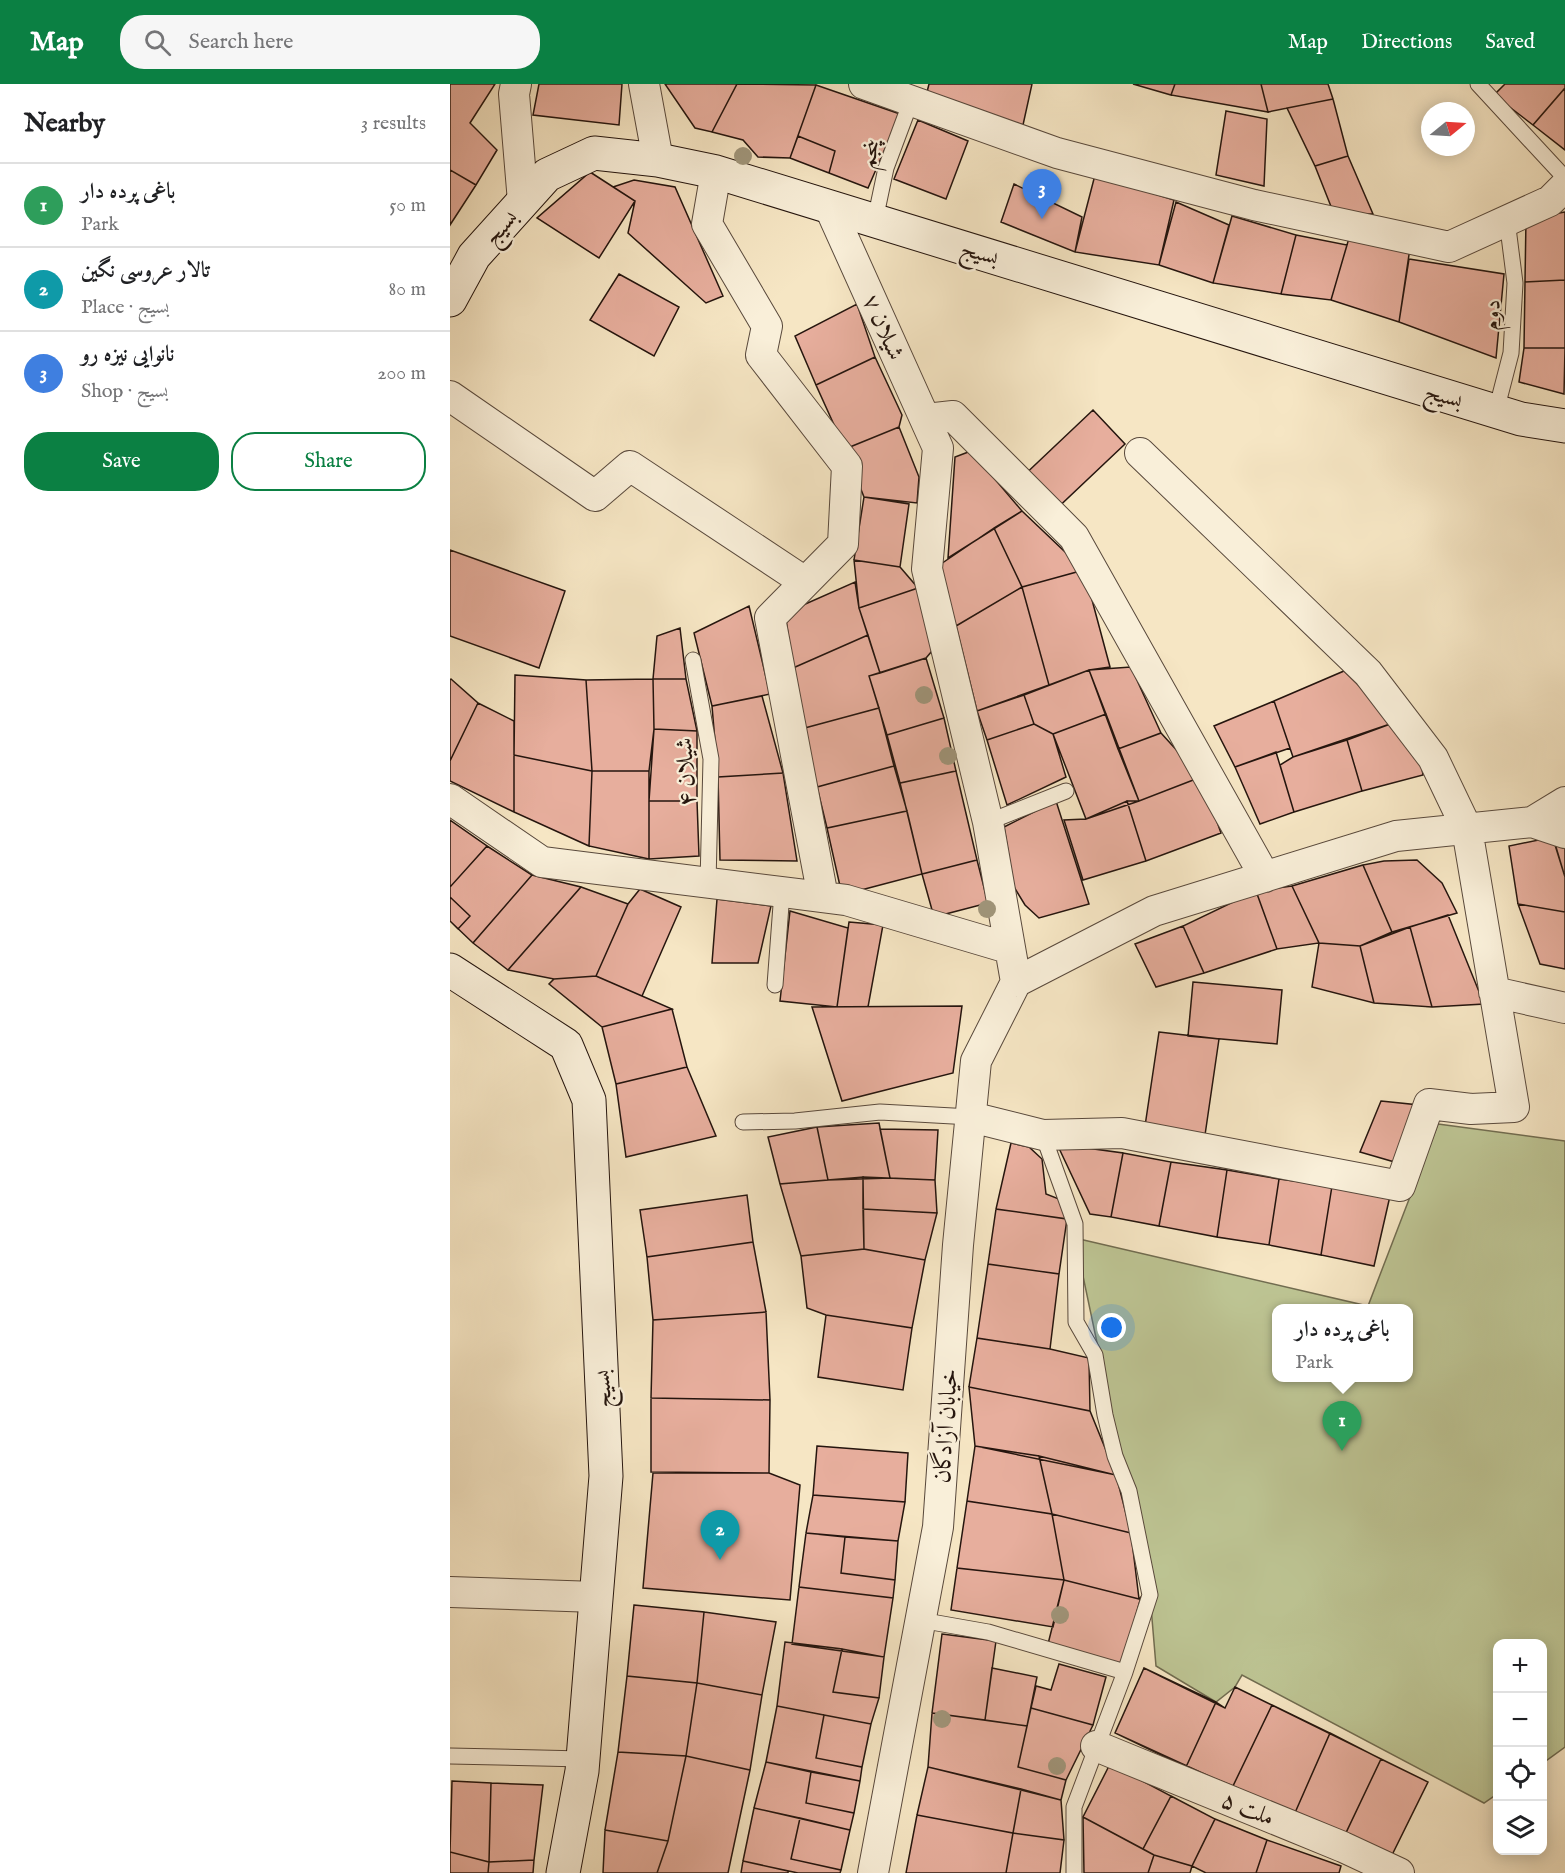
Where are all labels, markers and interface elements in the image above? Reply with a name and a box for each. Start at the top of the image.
search box [120,15,540,69]
text: Map [30,25,84,60]
icon: search [141,26,174,59]
text: Search here [189,28,293,56]
text: Map [1288,29,1328,56]
text: Directions [1361,29,1452,56]
text: Saved [1485,29,1535,56]
north arrow [1421,102,1475,156]
text: Nearby [24,107,105,140]
text: 3 results [361,111,426,136]
street label: پنجم [851,133,895,173]
pin: 3 [1022,170,1062,219]
text: باغی پرده دار [81,178,176,206]
text: 1 [40,193,47,218]
text: 50 m [389,193,426,218]
street label: بسیج [477,203,529,255]
text: Park [81,212,119,237]
street label: بسیج [956,233,1003,278]
text: تالار عروسی نگین [81,257,210,285]
text: 2 [39,277,48,302]
text: 80 m [389,277,426,302]
street label: شیلان ۷ [854,290,911,365]
text: Place · بسیج [81,295,169,320]
street label: دوم [1476,299,1513,332]
text: نانوایی نیزه رو [81,341,174,369]
text: 3 [40,361,47,386]
text: 200 m [377,361,426,386]
street label: بسیج [1420,376,1467,421]
text: Shop · بسیج [81,379,168,404]
button: Save [24,432,219,491]
button: Share [231,432,426,491]
street label: شیلان ۴ [669,737,704,807]
popup [1272,1304,1413,1382]
your location [1097,1313,1126,1342]
text: باغی پرده دار [1295,1316,1390,1344]
text: Park [1295,1350,1333,1375]
street label: بسیج [587,1368,624,1409]
street label: خیابان آزادگان [926,1368,966,1484]
pin: 1 [1322,1402,1362,1451]
pin: 2 [700,1510,740,1560]
map controls [1493,1639,1547,1855]
button: + [1493,1639,1547,1693]
button: − [1493,1693,1547,1747]
button: locate [1493,1747,1547,1801]
street label: ملت ۵ [1216,1785,1279,1834]
button: layers [1493,1801,1547,1855]

